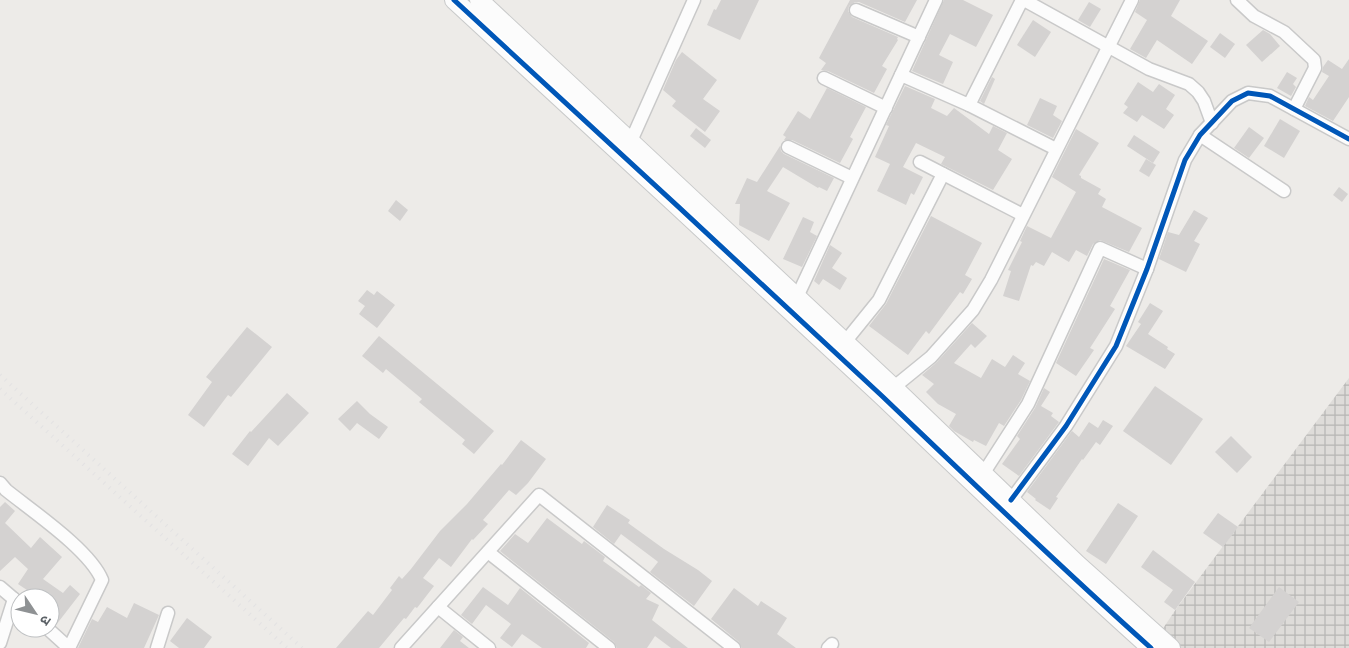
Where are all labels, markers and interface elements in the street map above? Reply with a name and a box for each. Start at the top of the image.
north arrow [10,588,60,638]
text: उ [35,611,55,630]

